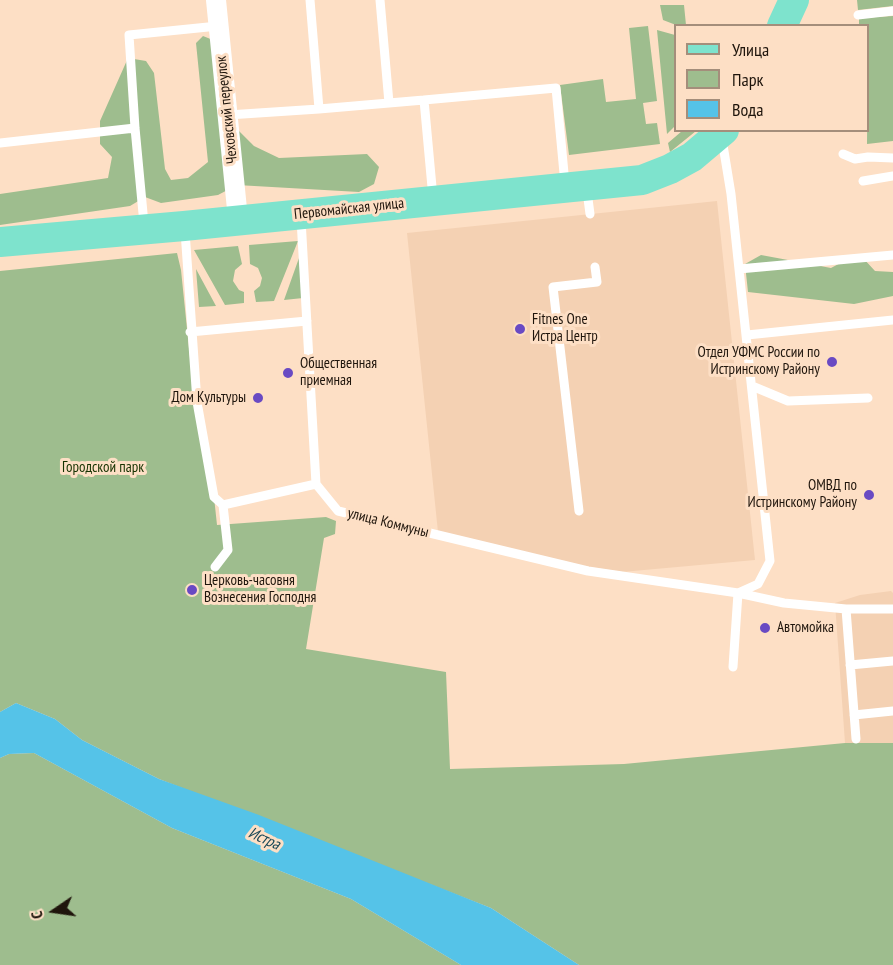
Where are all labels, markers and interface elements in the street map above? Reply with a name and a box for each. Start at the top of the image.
legend [674,24,869,132]
text: Улица [732,38,769,61]
street label: Чеховский переулок [212,55,242,165]
text: Парк [732,68,763,91]
text: Вода [732,98,763,121]
street label: Первомайская улица [293,194,405,224]
place label: Fitnes One Истра Центр [532,311,598,346]
marker: Fitnes One Истра Центр [513,322,527,336]
place label: Отдел УФМС России по Истринскому Району [697,344,820,379]
place label: Общественная приемная [300,355,377,390]
marker: Отдел УФМС России по Истринскому Району [825,355,839,369]
marker: Общественная приемная [281,366,295,380]
place label: Дом Культуры [172,389,246,407]
marker: Дом Культуры [251,391,265,405]
park label: Городской парк [62,459,144,477]
place label: ОМВД по Истринскому Району [747,477,857,512]
marker: ОМВД по Истринскому Району [862,488,876,502]
street label: улица Коммуны [346,504,430,542]
place label: Церковь-часовня Вознесения Господня [204,572,316,607]
marker: Церковь-часовня Вознесения Господня [185,583,199,597]
place label: Автомойка [777,619,834,637]
marker: Автомойка [758,621,772,635]
water label: Истра [245,824,283,854]
north arrow [24,881,84,941]
text: С [26,909,47,921]

